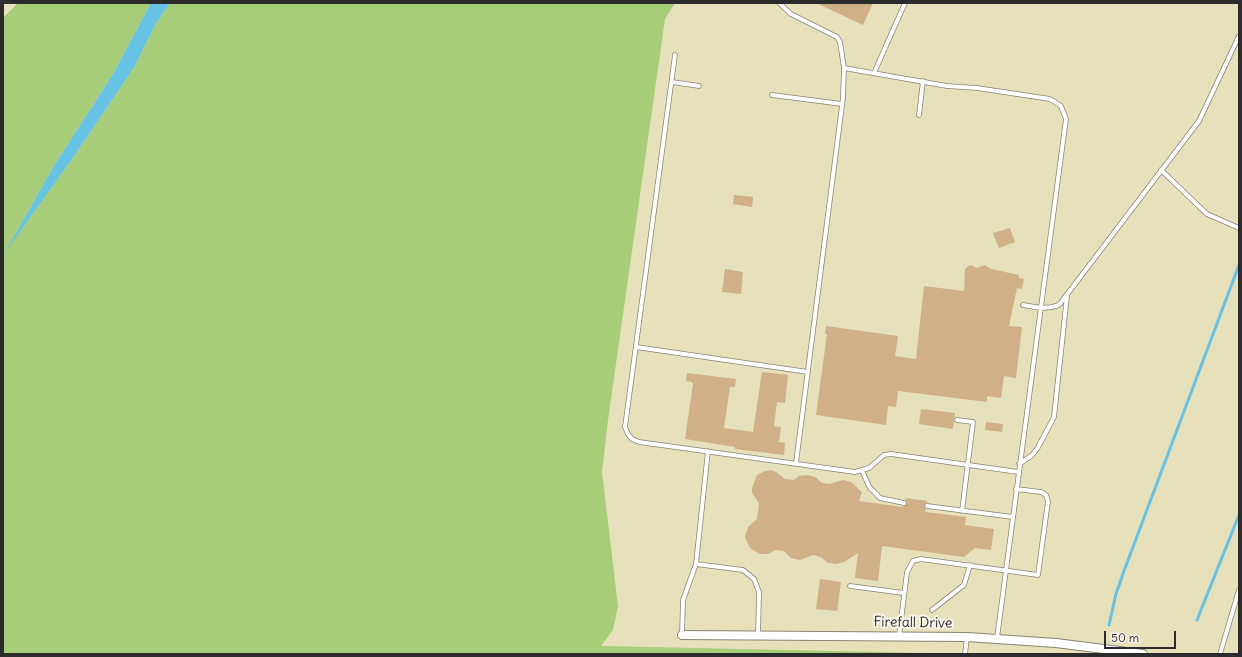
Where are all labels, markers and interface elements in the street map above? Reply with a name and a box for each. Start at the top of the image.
street label: Firefall Drive [873,614,953,632]
scale bar [1106,623,1178,649]
text: 50 m [1111,630,1139,645]

